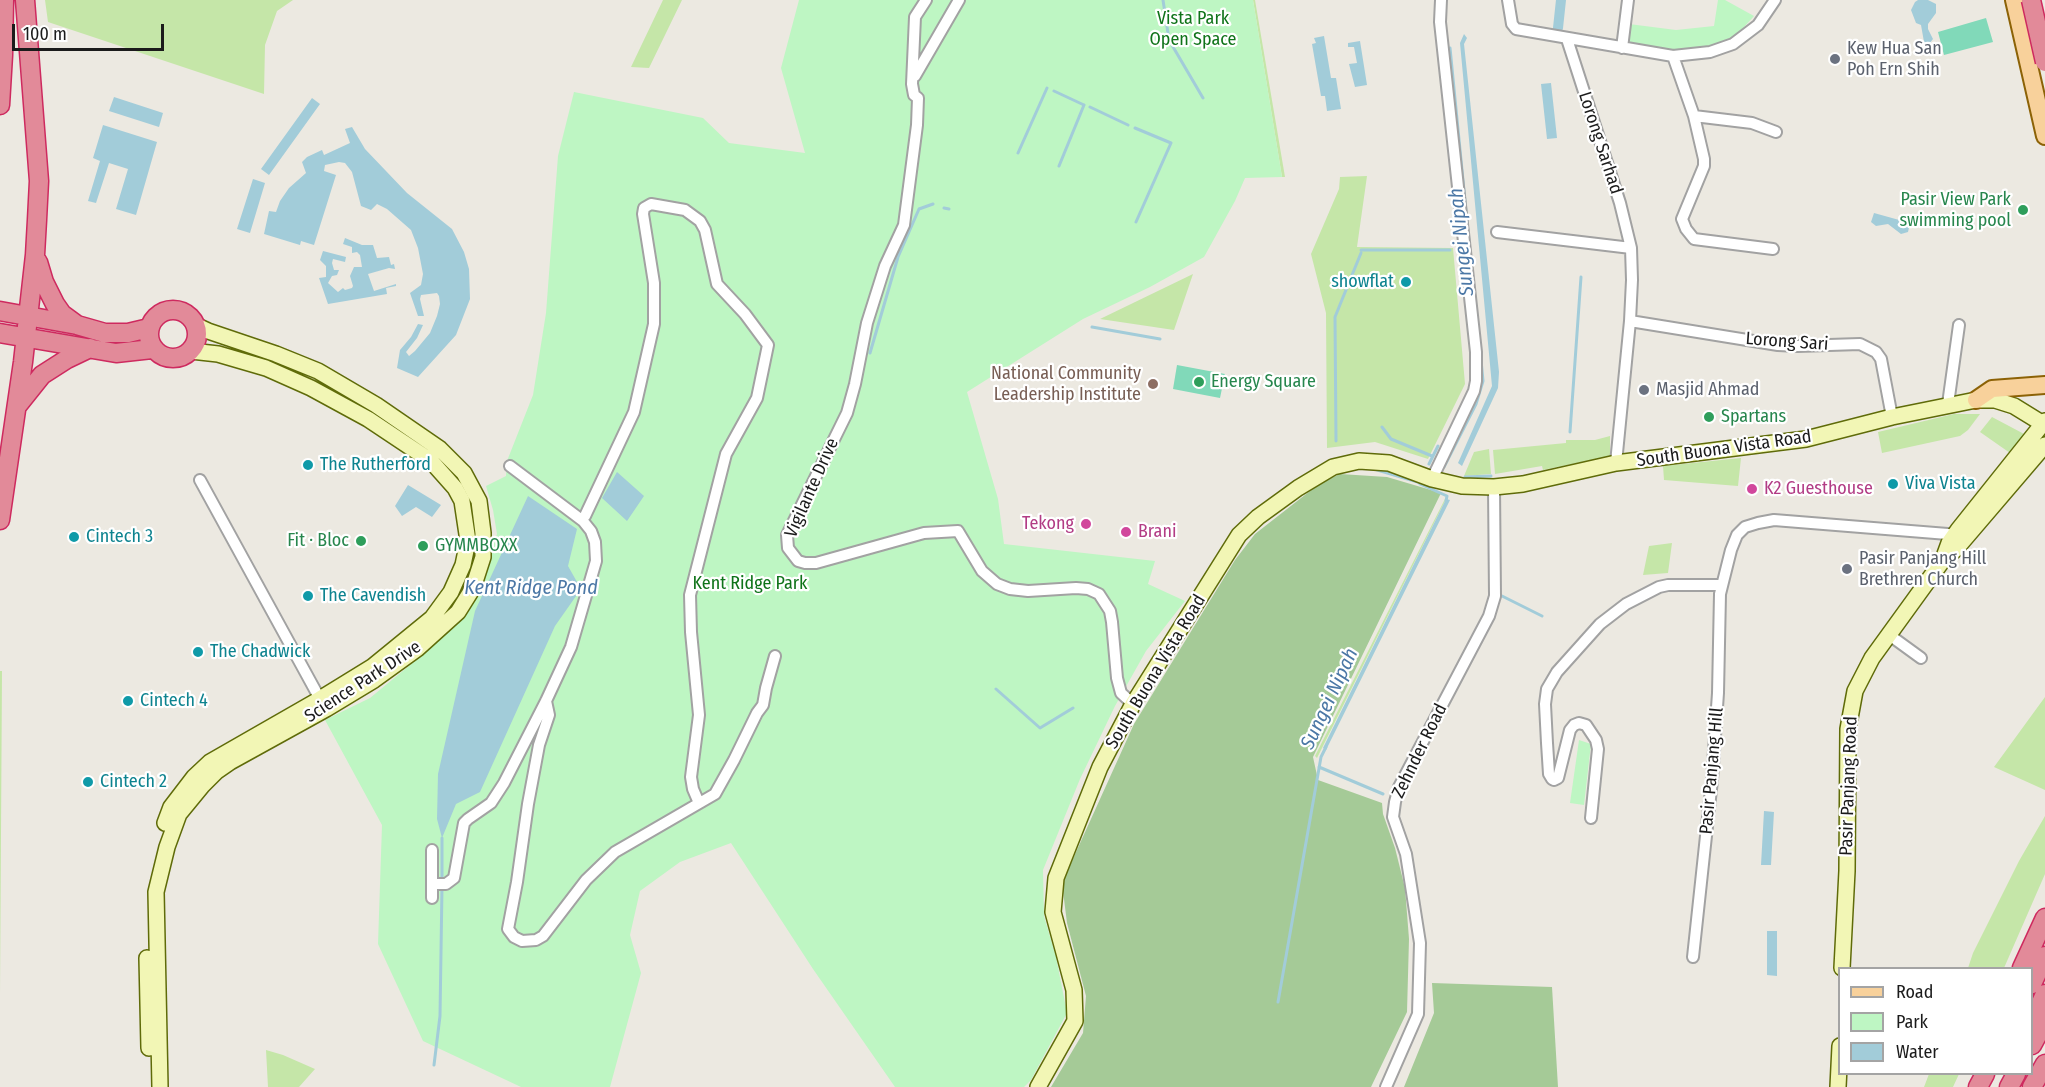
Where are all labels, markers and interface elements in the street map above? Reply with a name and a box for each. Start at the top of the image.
park label: Vista Park Open Space [1150,8,1236,50]
scale bar [15,12,166,50]
text: 100 m [23,23,67,45]
place label: Kew Hua San Poh Ern Shih [1847,38,1942,80]
marker: Kew Hua San Poh Ern Shih [1828,52,1842,66]
street label: Lorong Sarhad [1573,89,1627,197]
water label: Sungei Nipah [1444,187,1480,297]
place label: Pasir View Park swimming pool [1899,189,2011,232]
marker: Pasir View Park swimming pool [2016,203,2030,217]
place label: showflat [1331,271,1394,293]
marker: showflat [1399,275,1413,289]
street label: Lorong Sari [1745,328,1829,356]
place label: National Community Leadership Institute [991,363,1141,406]
place label: Energy Square [1211,371,1316,393]
marker: Energy Square [1192,375,1206,389]
marker: National Community Leadership Institute [1146,377,1160,391]
place label: Masjid Ahmad [1656,379,1759,401]
marker: Masjid Ahmad [1637,383,1651,397]
place label: Spartans [1721,406,1786,428]
marker: Spartans [1702,410,1716,424]
street label: South Buona Vista Road [1635,426,1813,472]
street label: Vigilante Drive [780,435,844,541]
place label: The Rutherford [320,454,431,476]
marker: The Rutherford [301,458,315,472]
place label: Viva Vista [1905,473,1975,495]
marker: Viva Vista [1886,477,1900,491]
place label: K2 Guesthouse [1764,478,1873,500]
marker: K2 Guesthouse [1745,482,1759,496]
place label: Tekong [1022,513,1074,535]
marker: Tekong [1079,517,1093,531]
place label: Brani [1138,521,1176,543]
marker: Brani [1119,525,1133,539]
place label: Cintech 3 [86,526,153,548]
marker: Cintech 3 [67,530,81,544]
place label: Fit · Bloc [287,530,349,552]
marker: Fit · Bloc [354,534,368,548]
place label: GYMMBOXX [435,535,518,557]
marker: GYMMBOXX [416,539,430,553]
place label: Pasir Panjang Hill Brethren Church [1859,548,1986,590]
marker: Pasir Panjang Hill Brethren Church [1840,562,1854,576]
park label: Kent Ridge Park [692,573,808,595]
water label: Kent Ridge Pond [464,576,598,600]
place label: The Cavendish [320,585,426,607]
marker: The Cavendish [301,589,315,603]
street label: South Buona Vista Road [1101,591,1211,753]
street label: Science Park Drive [301,636,425,728]
place label: The Chadwick [210,641,310,663]
marker: The Chadwick [191,645,205,659]
water label: Sungei Nipah [1296,645,1364,753]
place label: Cintech 4 [140,690,208,712]
marker: Cintech 4 [121,694,135,708]
street label: Zehnder Road [1388,700,1452,802]
street label: Pasir Panjang Hill [1696,707,1728,835]
street label: Pasir Panjang Road [1836,716,1862,856]
place label: Cintech 2 [100,771,167,793]
marker: Cintech 2 [81,775,95,789]
legend [1838,967,2033,1075]
text: Road [1896,981,1933,1003]
text: Park [1896,1011,1928,1033]
text: Water [1896,1041,1939,1063]

